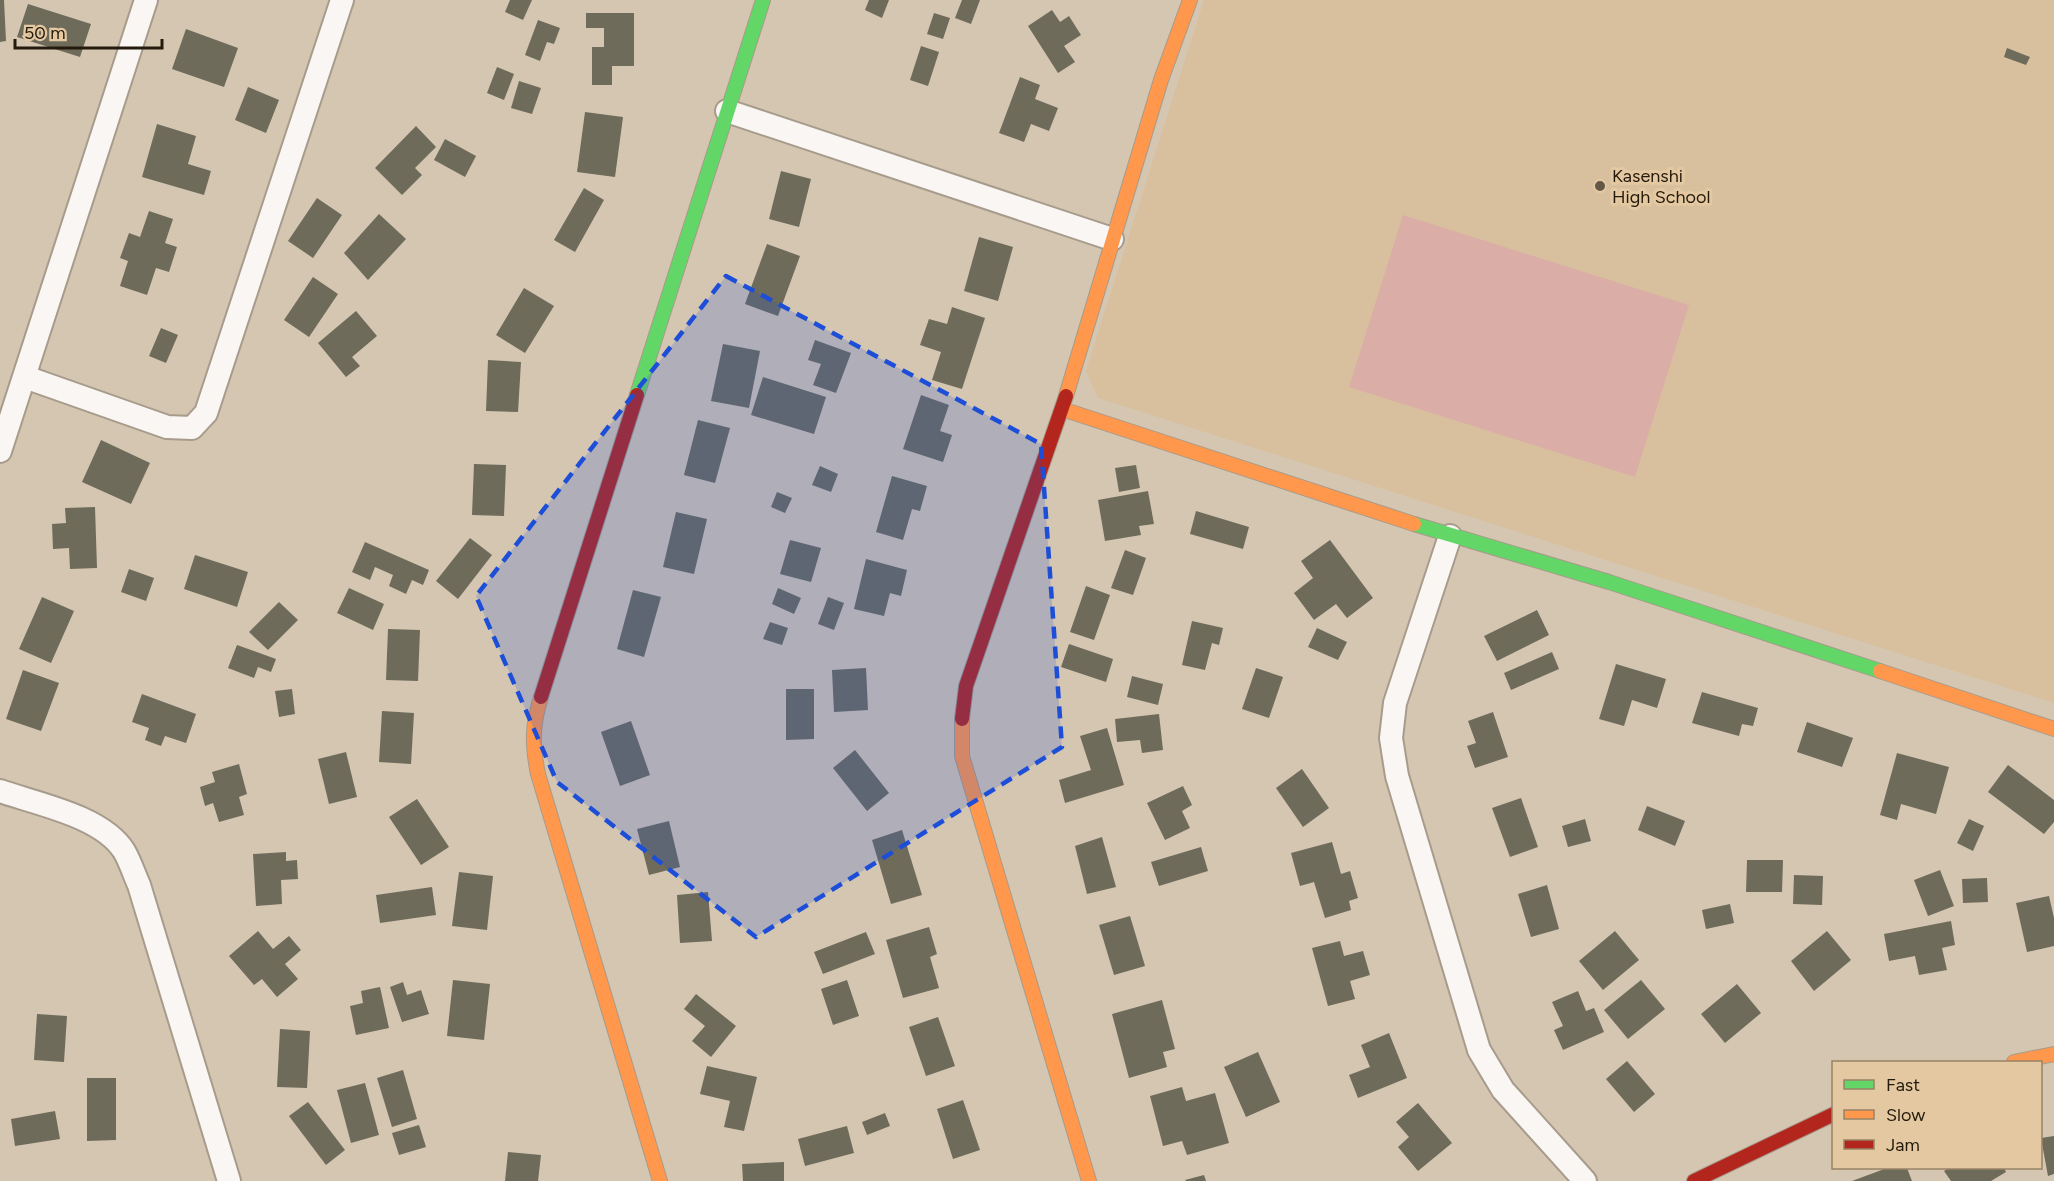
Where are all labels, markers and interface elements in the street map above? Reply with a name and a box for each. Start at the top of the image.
scale bar [15,12,162,50]
text: 50 m [24,22,66,44]
place label: Kasenshi High School [1612,165,1710,208]
marker: Kasenshi High School [1593,179,1607,193]
legend [1832,1061,2042,1169]
text: Fast [1886,1074,1920,1096]
text: Slow [1886,1104,1925,1126]
text: Jam [1886,1134,1920,1156]

